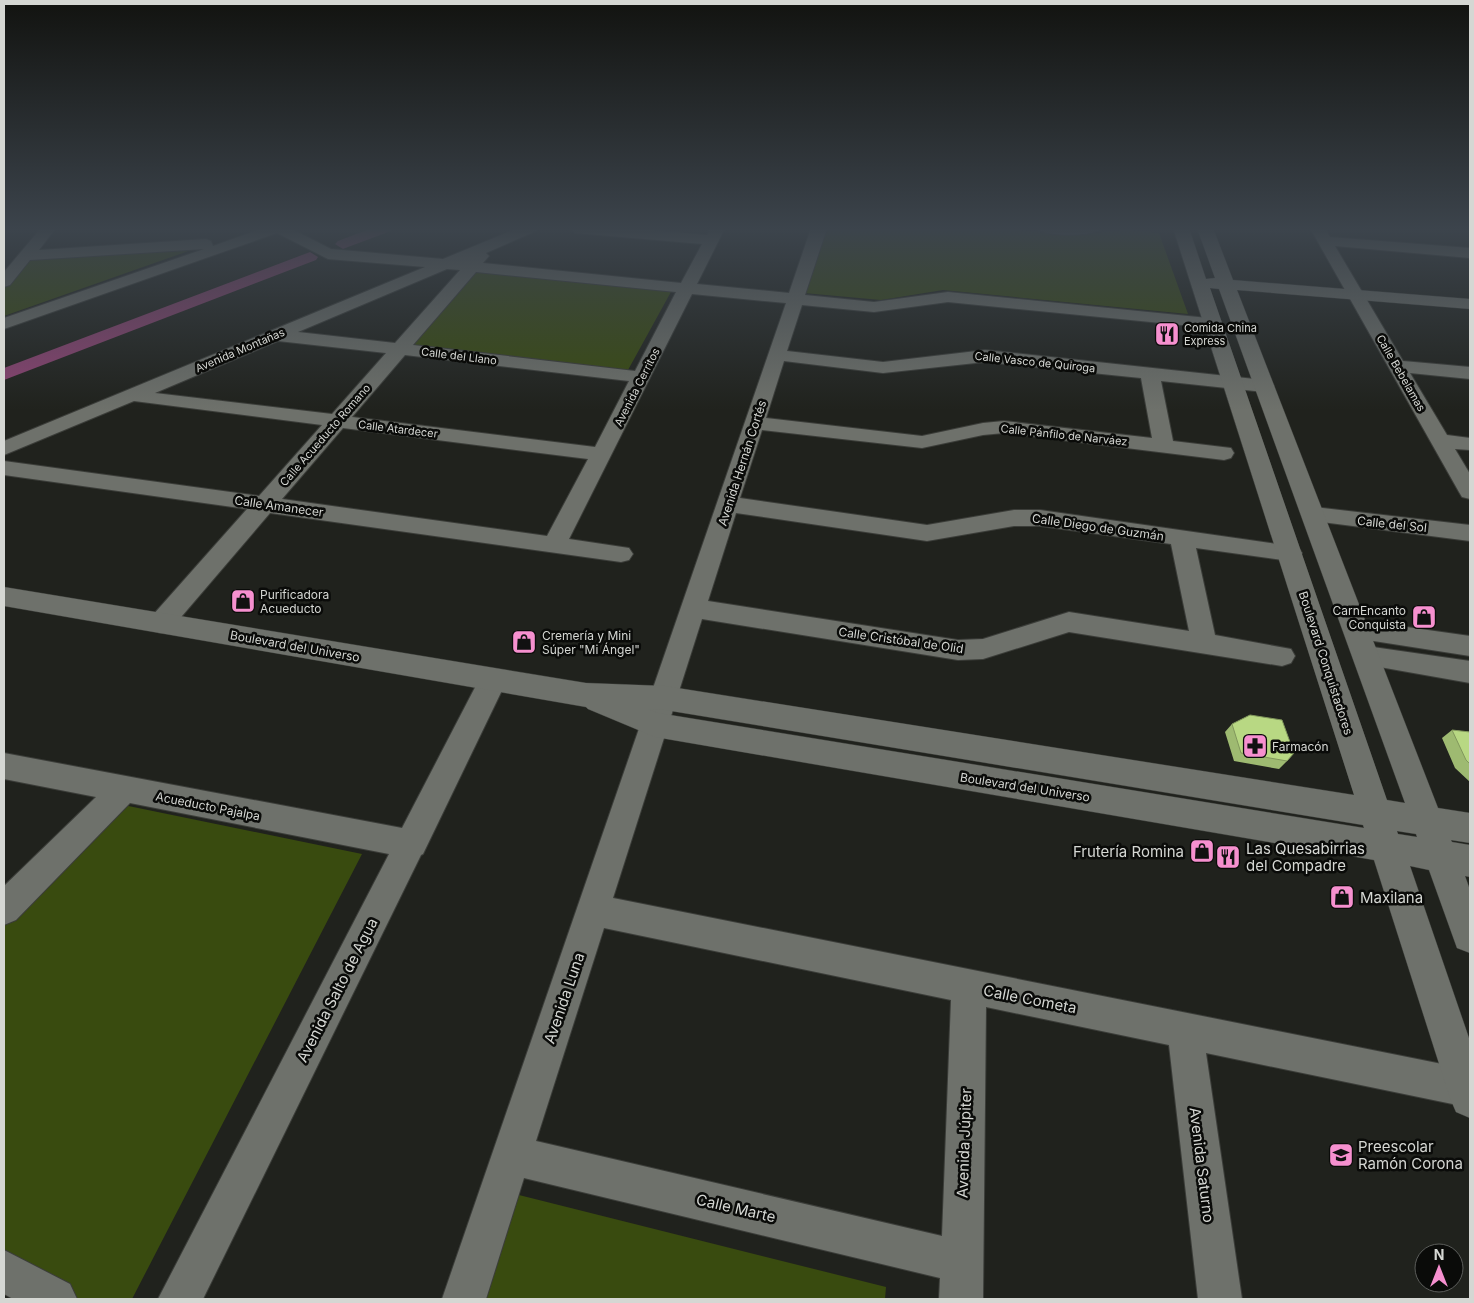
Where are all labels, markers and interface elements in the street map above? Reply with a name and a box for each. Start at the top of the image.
restaurant icon: Comida China Express [1154,321,1180,347]
place label: Comida China Express [1184,321,1257,348]
street label: Avenida Montañas [193,325,287,375]
street label: Calle Bebelamas [1373,332,1429,414]
street label: Calle del Llano [420,344,498,368]
street label: Avenida Cerritos [611,345,663,429]
street label: Calle Vasco de Quiroga [974,349,1096,375]
street label: Calle Acueducto Romano [277,381,374,489]
street label: Avenida Hernán Cortés [715,398,769,528]
street label: Calle Atardecer [357,417,439,441]
street label: Calle Pánfilo de Narváez [1000,421,1128,449]
street label: Calle Amanecer [234,492,325,520]
street label: Calle Diego de Guzmán [1031,510,1165,544]
street label: Calle del Sol [1356,513,1428,535]
place label: Purificadora Acueducto [260,587,329,616]
shop icon: Purificadora Acueducto [230,588,256,614]
street label: Boulevard Conquistadores [1296,589,1356,737]
place label: CarnEncanto Conquista [1333,603,1406,632]
shop icon: CarnEncanto Conquista [1411,604,1437,630]
street label: Calle Cristóbal de Olid [838,624,964,656]
street label: Boulevard del Universo [229,627,361,665]
place label: Cremería y Mini Súper "Mi Ángel" [542,628,640,657]
shop icon: Cremería y Mini Súper "Mi Ángel" [511,629,537,655]
pharmacy icon: Farmacón [1242,733,1268,759]
place label: Farmacón [1272,739,1329,754]
street label: Boulevard del Universo [959,769,1091,805]
street label: Acueducto Pajalpa [155,789,261,823]
shop icon: Frutería Romina [1189,838,1215,864]
place label: Las Quesabirrias del Compadre [1246,839,1365,875]
place label: Frutería Romina [1073,842,1184,861]
restaurant icon: Las Quesabirrias del Compadre [1215,844,1241,870]
shop icon: Maxilana [1329,884,1355,910]
place label: Maxilana [1360,888,1423,907]
street label: Avenida Salto de Agua [292,915,382,1065]
street label: Avenida Luna [540,950,588,1046]
street label: Calle Cometa [982,981,1078,1017]
street label: Avenida Júpiter [953,1087,975,1198]
street label: Avenida Saturno [1185,1106,1219,1224]
place label: Preescolar Ramón Corona [1358,1137,1463,1173]
school or university icon: Preescolar Ramón Corona [1328,1142,1354,1168]
street label: Calle Marte [694,1190,778,1226]
north arrow [1414,1243,1464,1293]
text: N [1434,1246,1444,1263]

